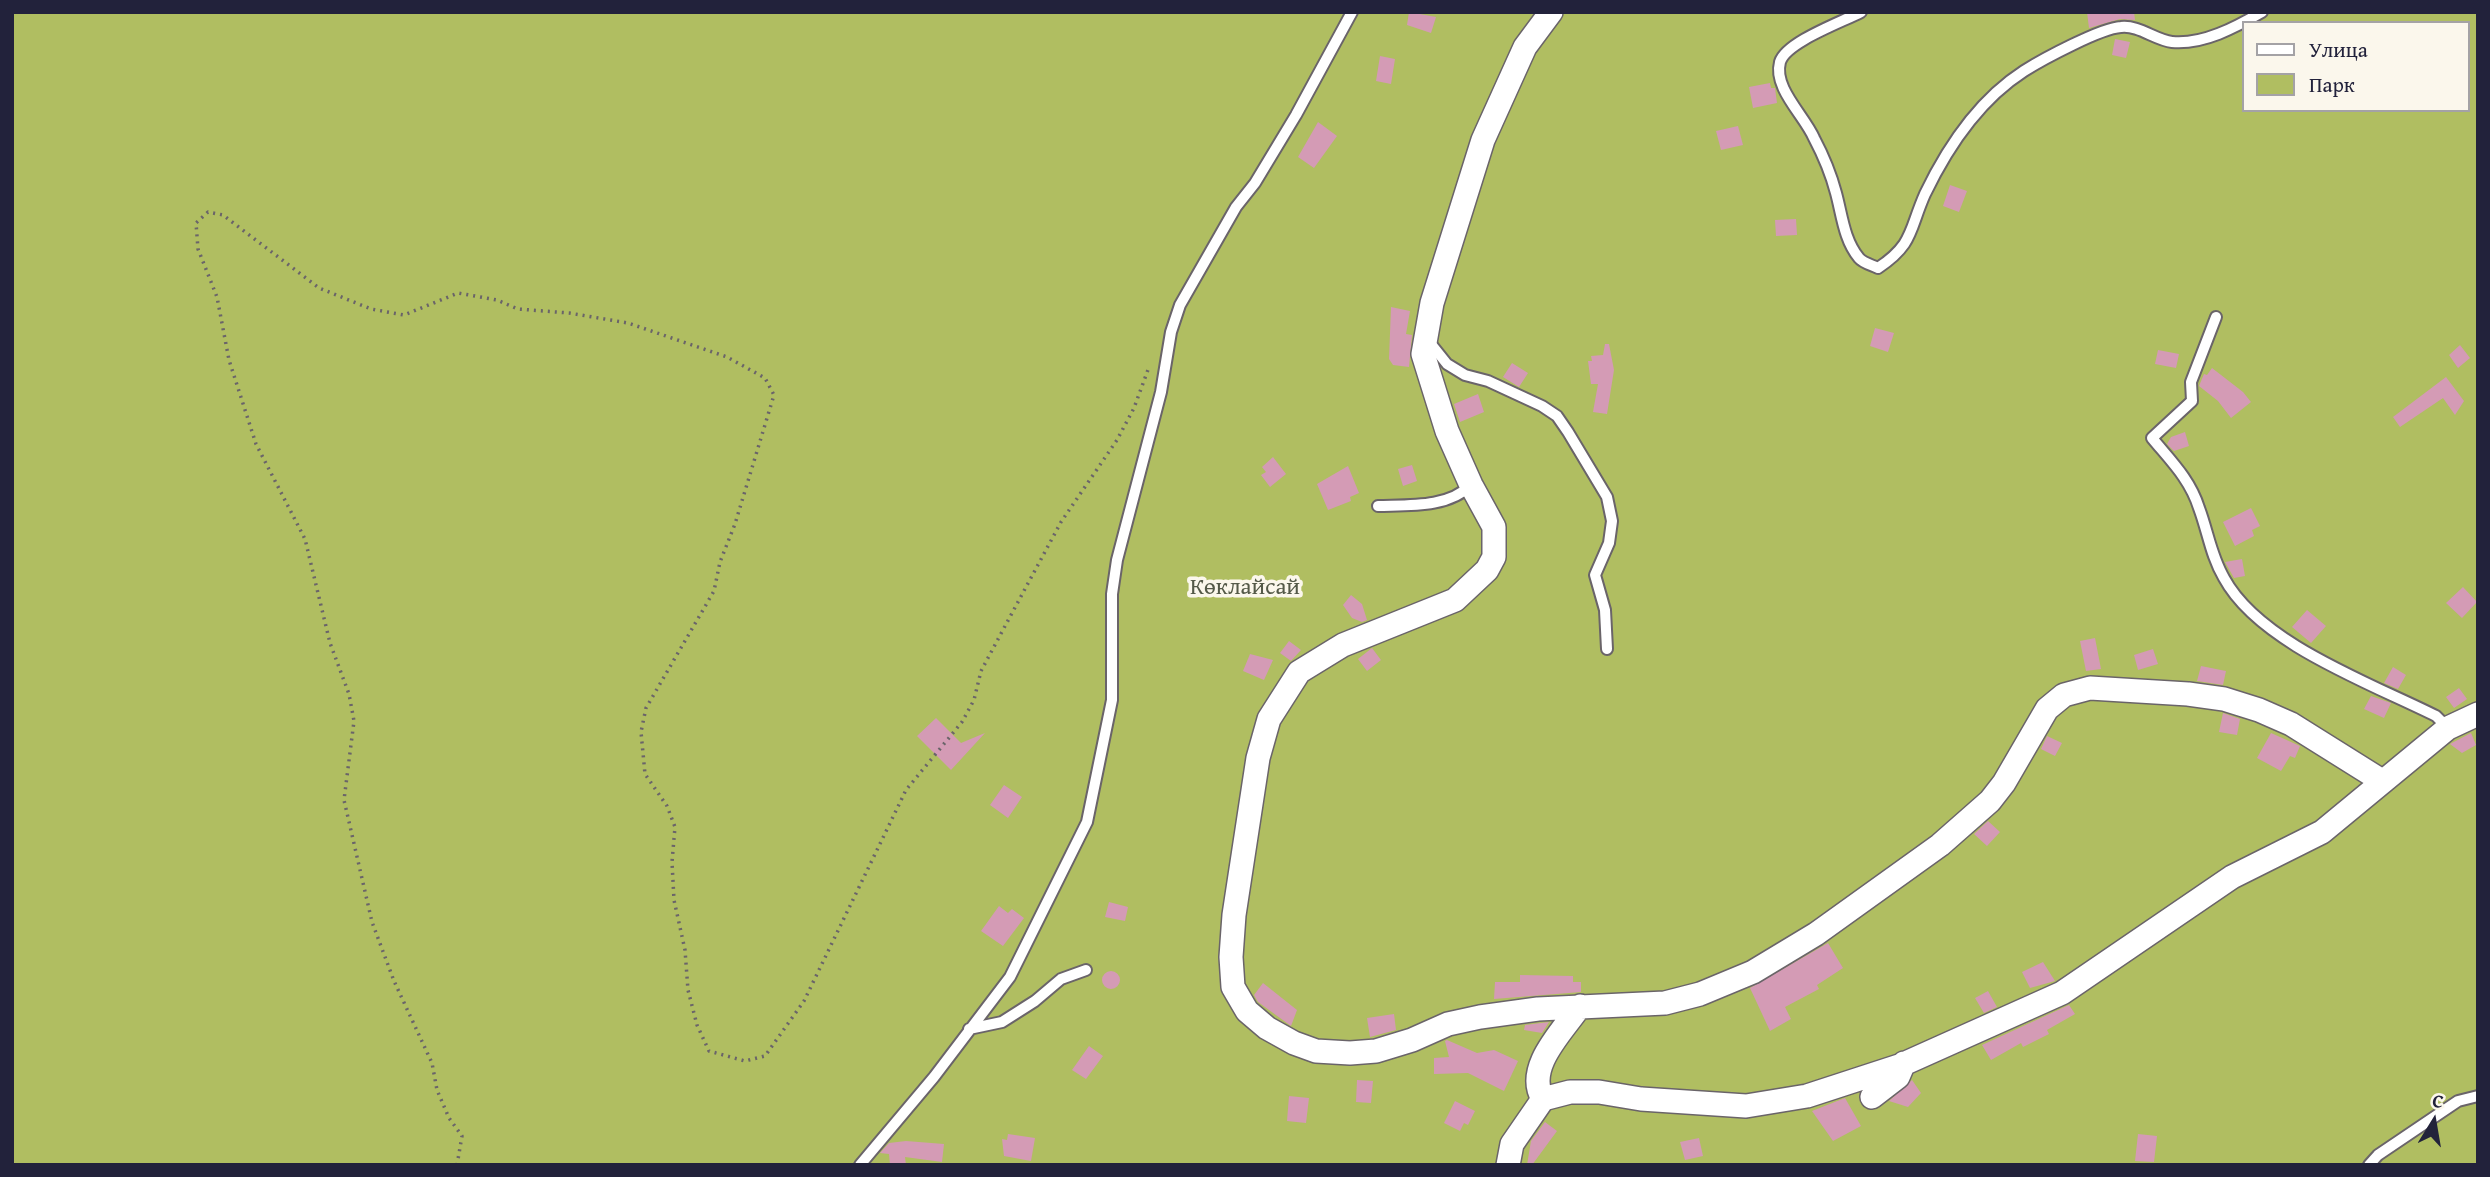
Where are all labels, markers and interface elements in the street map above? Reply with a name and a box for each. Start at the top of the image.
legend [2242,21,2469,112]
text: Улица [2309,34,2368,65]
text: Парк [2309,69,2355,100]
park label: Көклайсай [1190,574,1300,602]
north arrow [2399,1086,2469,1156]
text: С [2430,1086,2446,1115]

